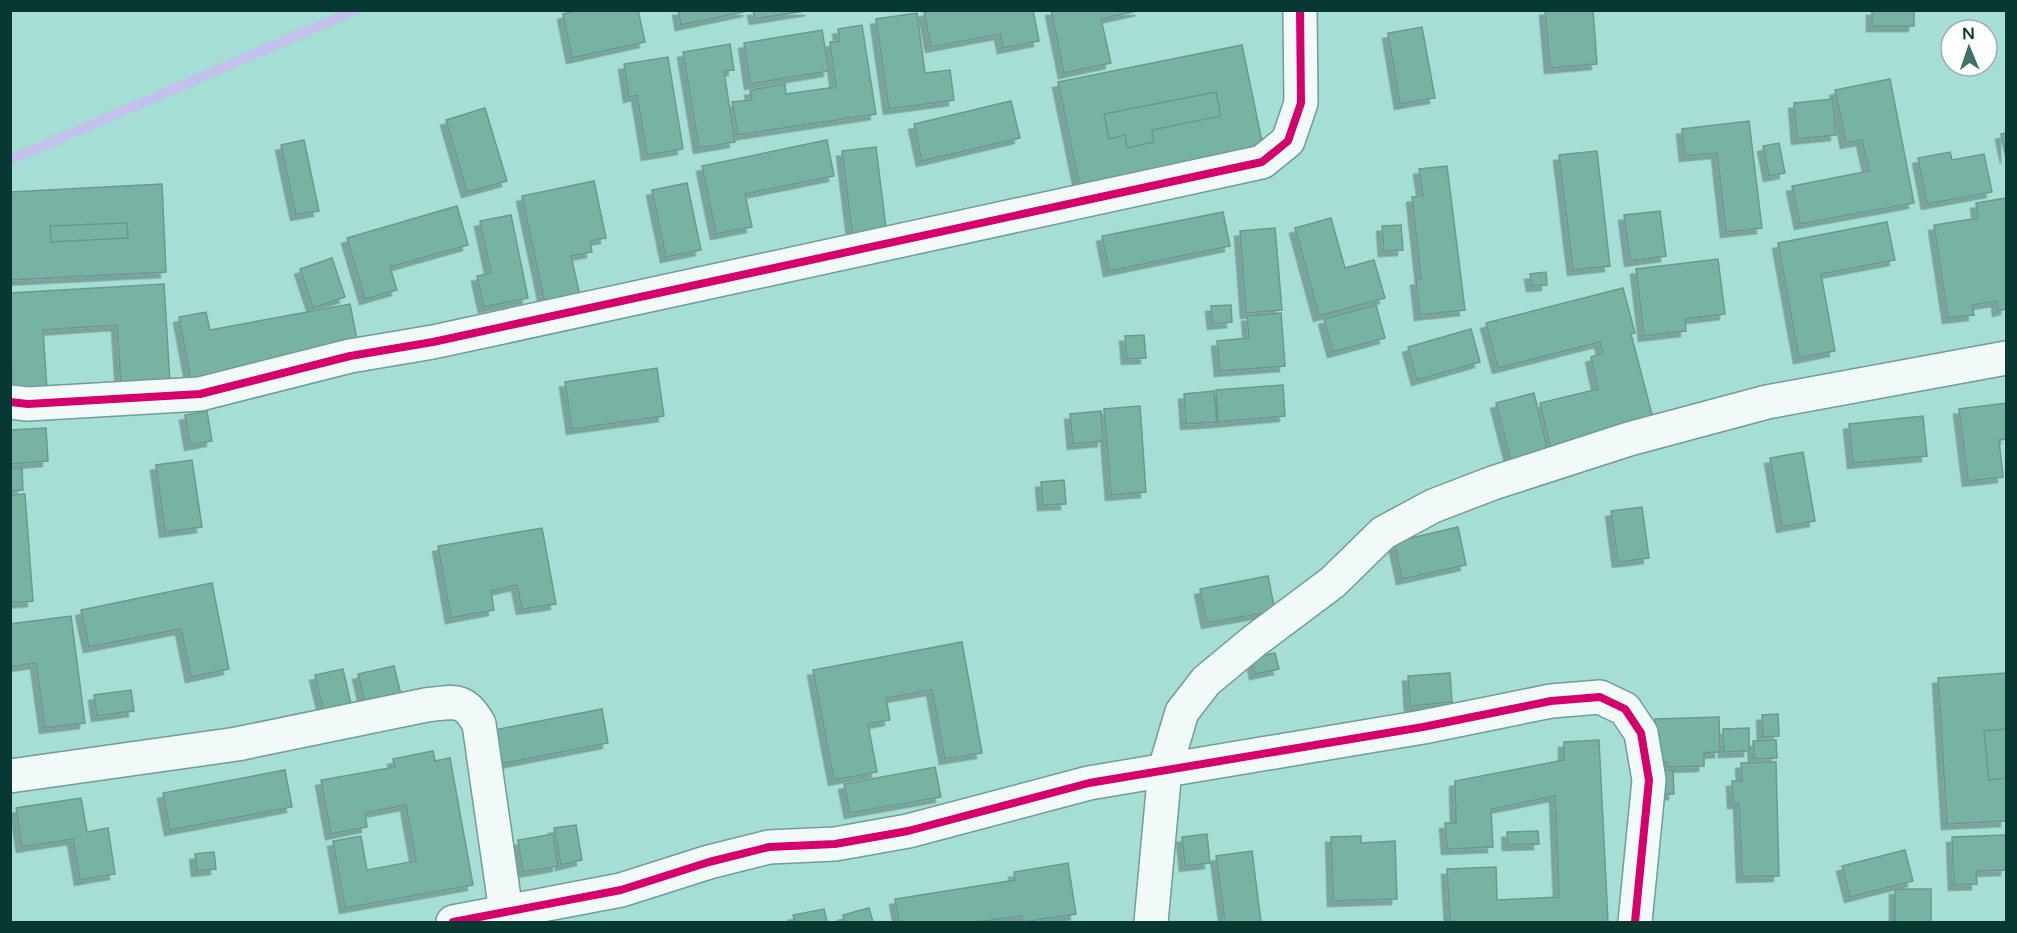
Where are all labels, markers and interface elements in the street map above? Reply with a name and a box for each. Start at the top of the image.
north arrow [1939,18,1999,78]
text: N [1962,24,1975,44]

